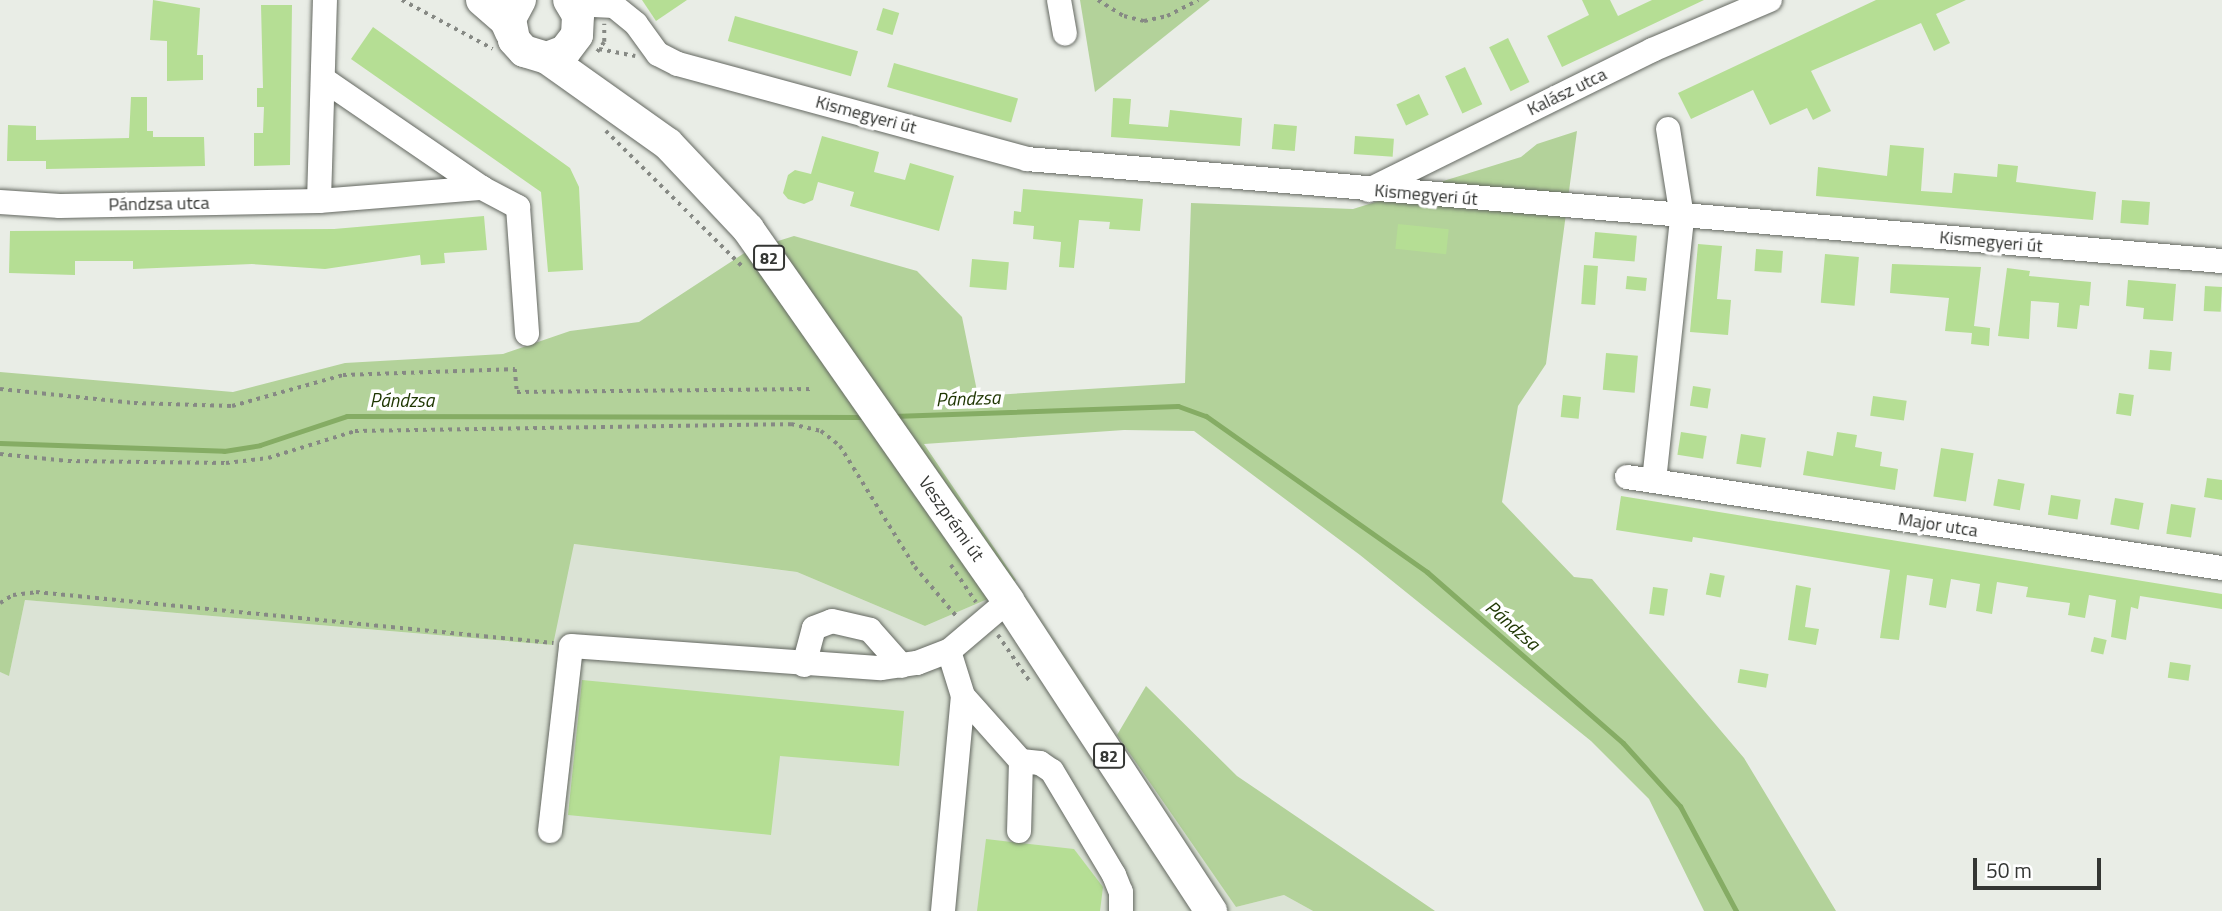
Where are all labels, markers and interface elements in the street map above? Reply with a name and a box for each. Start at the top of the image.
street label: Kalász utca [1524,64,1610,120]
street label: Kismegyeri út [813,91,919,139]
street label: Kismegyeri út [1373,180,1479,210]
street label: Pándzsa utca [108,192,210,216]
street label: Kismegyeri út [1938,227,2044,257]
road number: 82 [752,246,786,270]
water label: Pándzsa [935,385,1001,411]
water label: Pándzsa [370,389,434,411]
street label: Veszprémi út [914,472,988,566]
street label: Major utca [1897,508,1979,542]
water label: Pándzsa [1481,595,1545,655]
road number: 82 [1092,744,1126,768]
scale bar [1977,844,2105,888]
text: 50 m [1986,854,2032,886]

